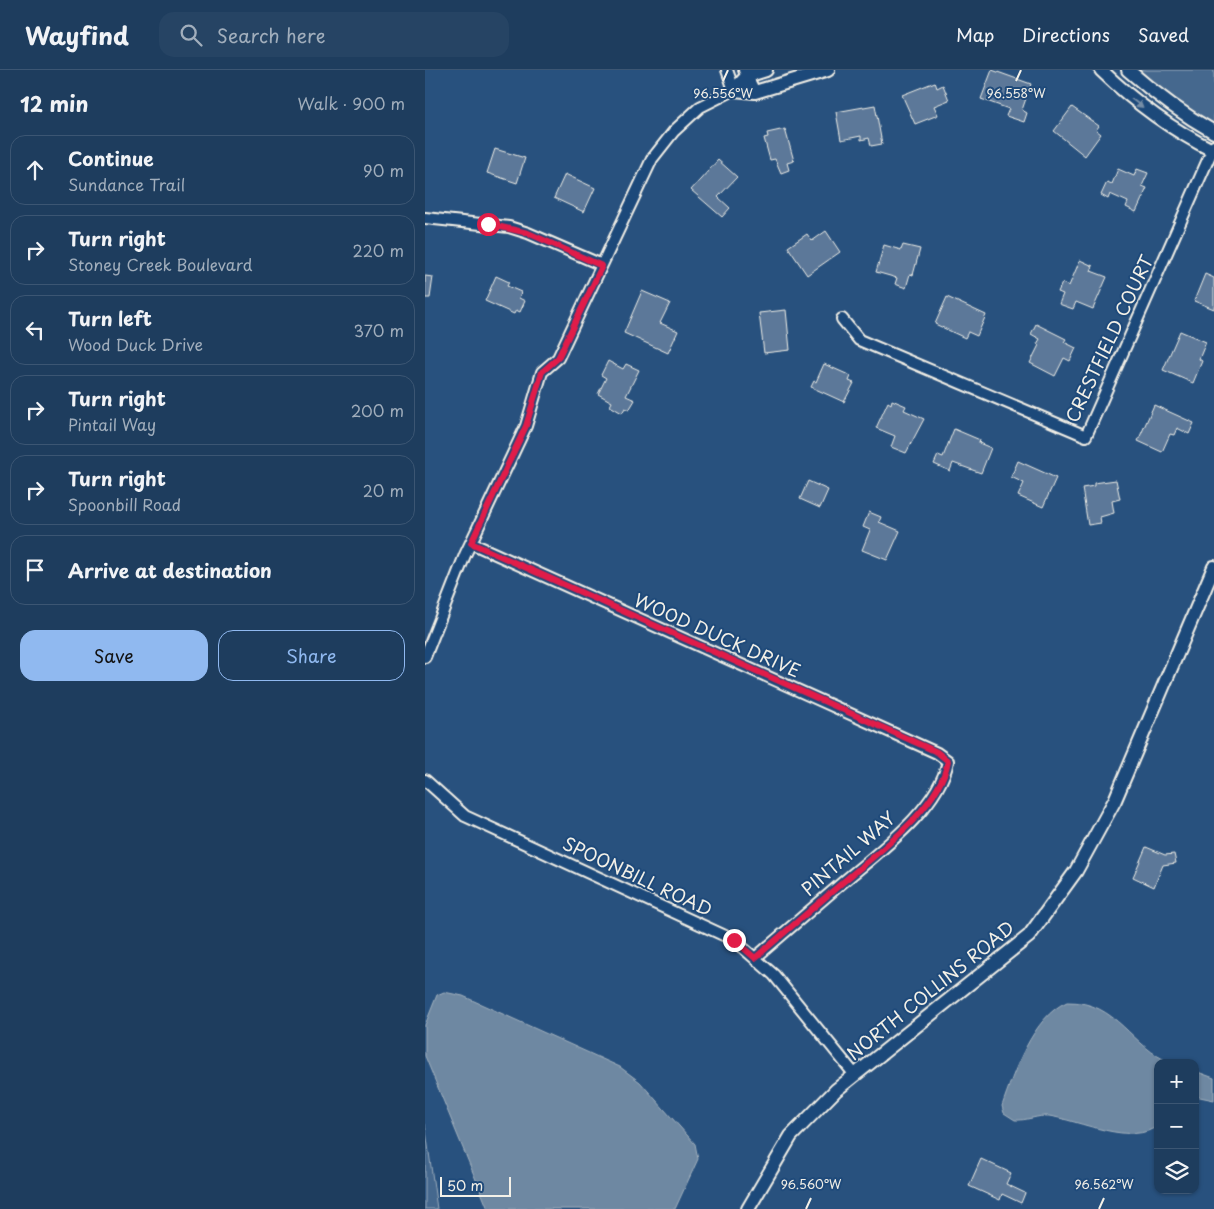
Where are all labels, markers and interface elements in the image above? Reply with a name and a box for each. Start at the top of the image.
search box [159,12,509,57]
text: Wayfind [25,17,129,53]
icon: search [177,21,205,49]
text: Search here [217,21,325,49]
text: Map [956,21,994,48]
text: Directions [1022,21,1110,48]
text: Saved [1138,21,1189,48]
text: 96.556°W [693,84,753,102]
text: 96.558°W [987,84,1046,102]
text: 12 min [20,87,89,119]
text: Walk · 900 m [298,91,405,115]
one-way arrow [1130,97,1143,108]
text: Continue [68,144,154,172]
icon: ahead [21,156,49,184]
text: 90 m [363,158,404,182]
text: Sundance Trail [68,172,185,196]
route start [477,213,500,236]
text: Turn right [68,224,166,252]
icon: right [21,236,49,264]
text: 220 m [353,238,404,262]
street label: CRESTFIELD COURT [1058,250,1160,426]
text: Stoney Creek Boulevard [68,252,253,276]
text: Turn left [68,304,152,332]
icon: left [21,316,49,344]
text: 370 m [354,318,404,342]
text: Wood Duck Drive [68,332,203,356]
text: Turn right [68,384,166,412]
icon: right [21,396,49,424]
text: 200 m [351,398,404,422]
text: Pintail Way [68,412,156,436]
text: Turn right [68,464,166,492]
icon: right [21,476,49,504]
text: 20 m [363,478,404,502]
text: Spoonbill Road [68,492,181,516]
icon: arrive [21,556,49,584]
text: Arrive at destination [68,556,272,584]
street label: WOOD DUCK DRIVE [630,586,805,684]
button: Save [20,630,208,681]
button: Share [218,630,405,681]
street label: PINTAIL WAY [795,804,901,901]
street label: SPOONBILL ROAD [558,829,717,922]
street label: NORTH COLLINS ROAD [841,914,1019,1066]
route end [723,929,746,952]
map controls [1154,1059,1199,1194]
button: + [1154,1059,1199,1104]
button: − [1154,1104,1199,1149]
button: layers [1154,1149,1199,1194]
scale bar [440,1174,511,1197]
text: 50 m [447,1175,483,1196]
text: 96.560°W [781,1175,842,1193]
text: 96.562°W [1074,1175,1134,1193]

